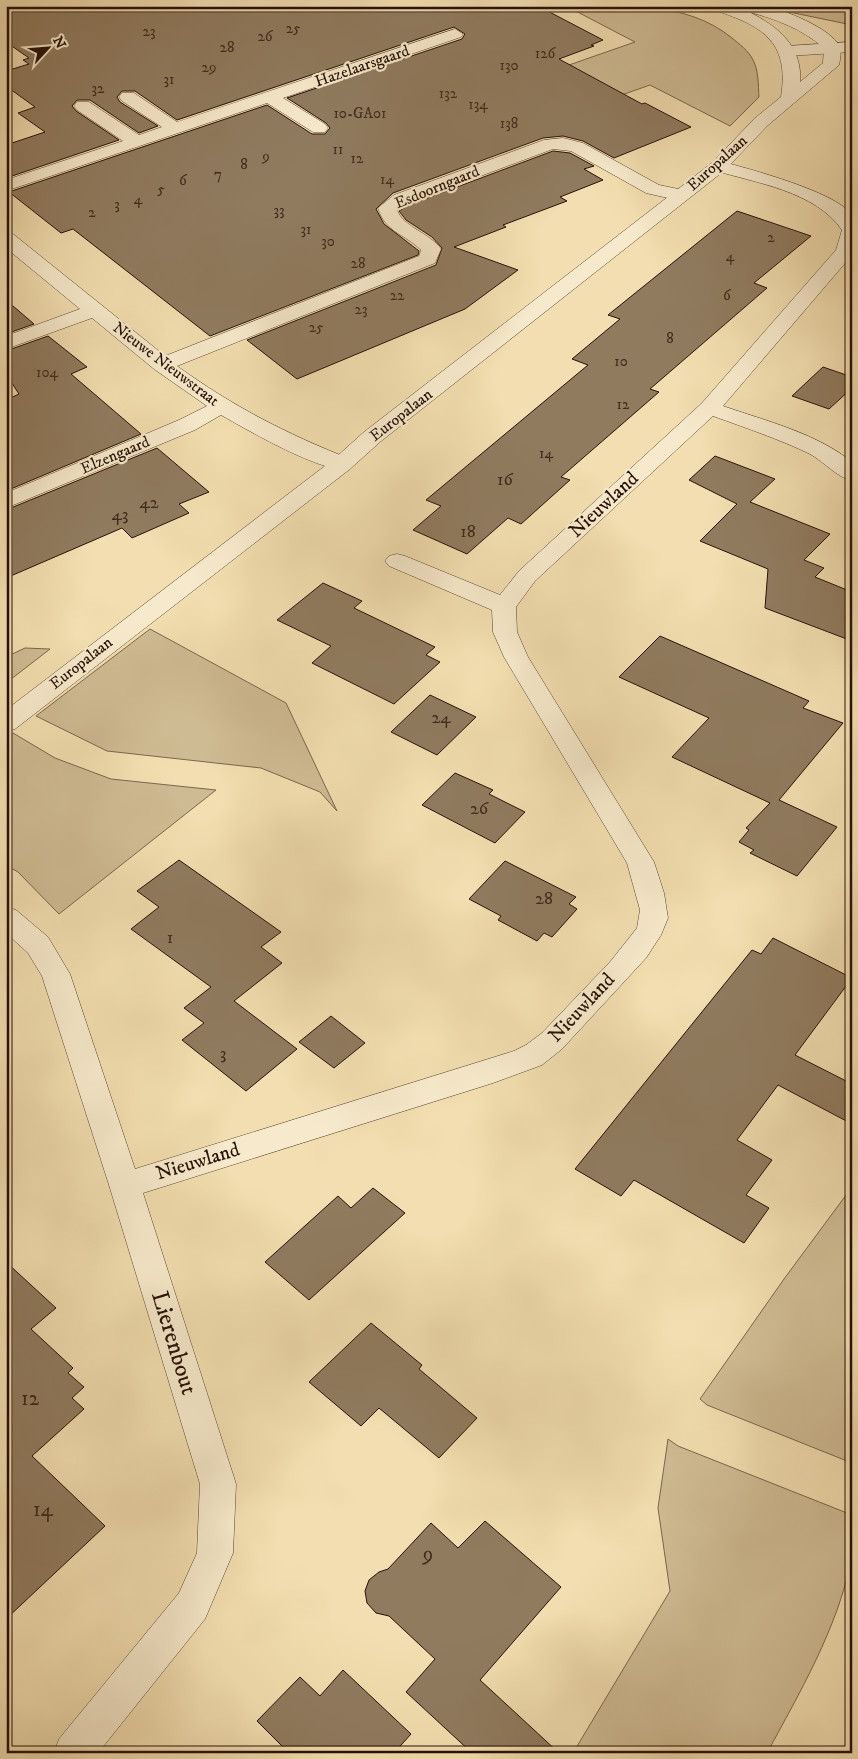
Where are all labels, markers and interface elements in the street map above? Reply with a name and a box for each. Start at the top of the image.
house number: 25 [286,19,301,38]
north arrow [22,22,72,72]
house number: 23 [143,22,155,41]
house number: 26 [257,27,274,46]
text: N [48,34,70,52]
house number: 28 [220,38,234,57]
street label: Hazelaarsgaard [312,40,412,92]
house number: 126 [535,44,557,63]
house number: 130 [499,56,519,75]
house number: 29 [202,58,216,77]
house number: 31 [163,70,175,89]
house number: 32 [92,79,105,98]
house number: 132 [439,84,458,103]
house number: 134 [468,95,488,114]
house number: 10-GA01 [333,104,387,123]
house number: 138 [500,114,518,133]
street label: Europalaan [683,130,752,195]
house number: 11 [332,140,344,159]
house number: 9 [261,147,270,166]
house number: 12 [351,149,364,168]
house number: 8 [240,155,248,174]
street label: Esdoorngaard [392,161,482,213]
house number: 7 [214,165,222,184]
house number: 14 [380,170,394,189]
house number: 6 [179,171,188,190]
house number: 5 [157,180,165,199]
house number: 4 [134,190,143,209]
house number: 3 [114,195,120,214]
house number: 33 [273,201,285,220]
house number: 2 [88,203,96,222]
house number: 31 [300,220,312,239]
house number: 2 [767,228,775,247]
house number: 30 [321,232,335,251]
house number: 4 [726,247,735,266]
house number: 28 [351,254,365,273]
house number: 22 [390,286,405,305]
house number: 6 [723,286,732,305]
house number: 23 [355,300,367,319]
street label: Nieuwe Nieuwstraat [109,317,223,411]
house number: 25 [309,318,324,337]
house number: 8 [666,329,674,348]
house number: 10 [614,352,628,371]
house number: 104 [36,363,58,382]
street label: Europalaan [366,384,437,446]
house number: 12 [617,395,630,414]
street label: Elzengaard [77,431,153,479]
house number: 14 [539,444,553,463]
street label: Nieuwland [564,466,644,544]
house number: 16 [497,469,514,491]
house number: 42 [139,492,159,514]
house number: 43 [111,504,129,526]
house number: 18 [460,521,476,543]
street label: Europalaan [46,632,117,694]
house number: 24 [431,707,451,729]
house number: 26 [470,798,489,820]
house number: 28 [535,888,553,910]
house number: 1 [167,927,173,949]
street label: Nieuwland [543,968,621,1048]
house number: 3 [220,1043,226,1065]
street label: Nieuwland [153,1137,243,1187]
street label: Lierenbout [144,1287,204,1399]
house number: 12 [21,1386,40,1412]
house number: 14 [33,1497,54,1523]
house number: 9 [422,1542,433,1568]

